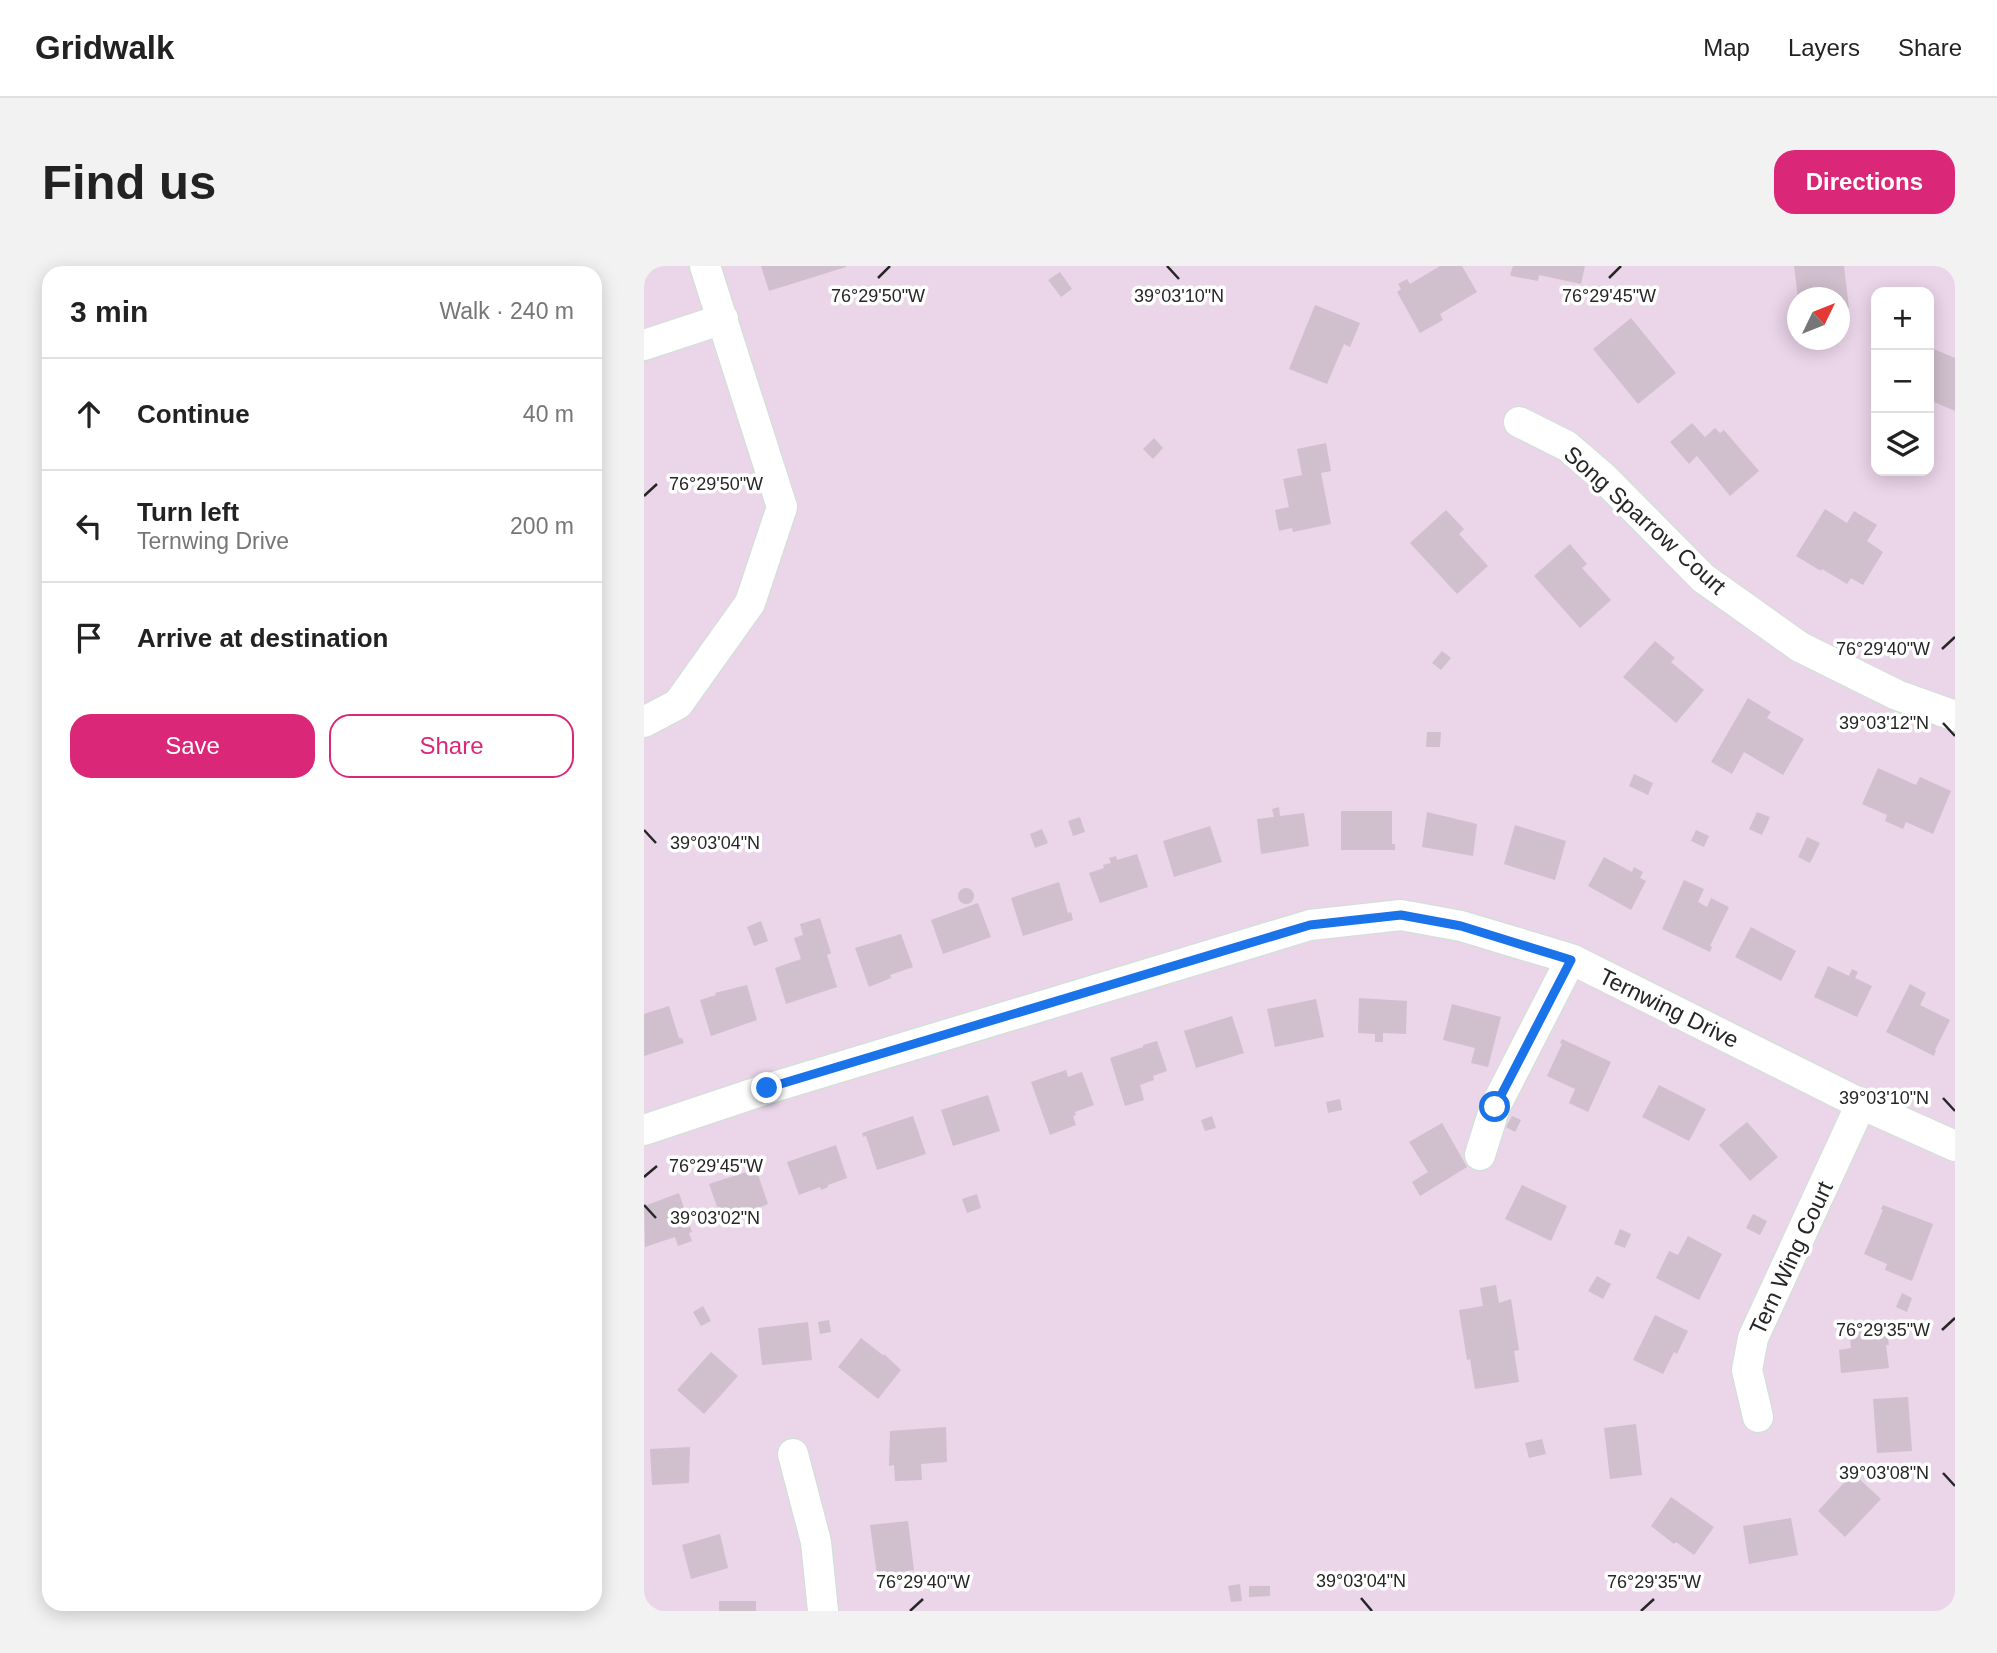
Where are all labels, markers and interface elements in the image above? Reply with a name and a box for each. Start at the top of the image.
text: Gridwalk [35,29,174,66]
text: Map [1703,34,1750,61]
text: Layers [1788,34,1860,61]
text: Share [1898,34,1962,61]
button: Directions [1774,150,1955,214]
text: Find us [42,155,216,209]
text: 76°29'50"W [831,286,925,306]
text: 39°03'10"N [1134,286,1224,306]
text: 76°29'45"W [1562,286,1656,306]
north arrow [1787,287,1850,350]
map controls [1871,287,1934,476]
button: + [1871,287,1934,350]
text: 3 min [70,295,148,328]
text: Walk · 240 m [439,298,574,324]
button: − [1871,350,1934,413]
icon: ahead [70,395,108,433]
text: Continue [137,399,250,429]
text: 40 m [523,401,574,427]
button: layers [1871,413,1934,476]
street label: Song Sparrow Court [1559,441,1732,600]
text: 76°29'50"W [669,474,763,494]
text: Turn left [137,497,239,527]
icon: left [70,507,108,545]
text: 200 m [510,513,574,539]
text: Ternwing Drive [137,528,289,554]
icon: arrive [70,619,108,657]
text: Arrive at destination [137,623,388,653]
text: 76°29'40"W [1836,639,1930,659]
text: 39°03'12"N [1839,713,1929,733]
button: Save [70,714,315,778]
button: Share [329,714,574,778]
text: 39°03'04"N [670,833,760,853]
street label: Ternwing Drive [1595,963,1743,1053]
route end [751,1072,782,1103]
text: 39°03'10"N [1839,1088,1929,1108]
route start [1479,1091,1510,1122]
text: 76°29'45"W [669,1156,763,1176]
street label: Tern Wing Court [1744,1177,1838,1339]
text: 39°03'02"N [670,1208,760,1228]
text: 76°29'35"W [1836,1320,1930,1340]
text: 39°03'08"N [1839,1463,1929,1483]
text: 39°03'04"N [1316,1571,1406,1591]
text: 76°29'40"W [876,1572,970,1592]
text: 76°29'35"W [1607,1572,1701,1592]

